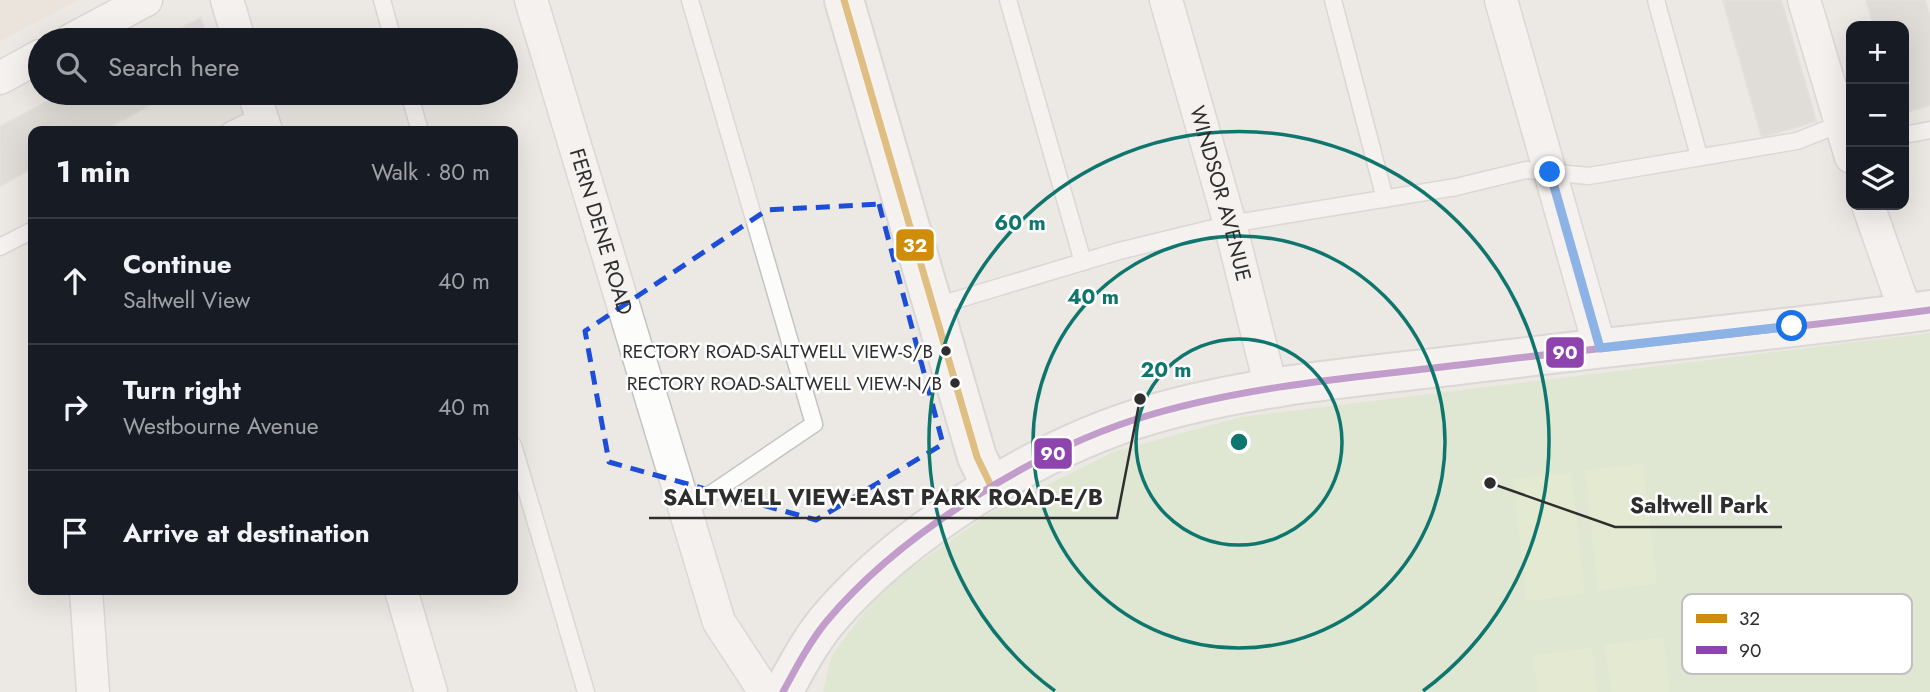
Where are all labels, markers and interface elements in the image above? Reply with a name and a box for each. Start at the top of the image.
map controls [1846,21,1909,210]
button: + [1846,21,1909,84]
search box [28,28,518,105]
icon: search [52,48,90,86]
text: Search here [108,48,240,86]
button: − [1846,84,1909,147]
street label: WINDSOR AVENUE [1182,102,1259,284]
street label: FERN DENE ROAD [562,145,640,318]
button: layers [1846,147,1909,210]
text: 1 min [56,150,130,193]
text: Walk · 80 m [371,155,490,189]
route end [1534,156,1565,187]
text: 60 m [994,208,1046,238]
line badge: 32 [895,228,935,262]
text: 32 [903,232,927,259]
text: Continue [123,245,232,283]
icon: ahead [56,262,94,300]
text: 40 m [438,264,490,298]
text: 40 m [1067,282,1119,312]
text: Saltwell View [123,283,250,317]
route start [1776,310,1807,341]
line badge: 90 [1545,336,1585,369]
place label: RECTORY ROAD-SALTWELL VIEW-S/B [622,338,933,365]
text: 90 [1552,339,1578,366]
marker: RECTORY ROAD-SALTWELL VIEW-S/B [939,344,953,358]
text: 20 m [1140,355,1192,385]
place label: RECTORY ROAD-SALTWELL VIEW-N/B [627,370,942,397]
text: Turn right [123,371,241,409]
marker: RECTORY ROAD-SALTWELL VIEW-N/B [948,376,962,390]
icon: right [56,388,94,426]
text: 40 m [438,390,490,424]
text: Westbourne Avenue [123,409,319,443]
centre of rings [1227,430,1251,454]
line badge: 90 [1033,437,1073,470]
text: 90 [1040,440,1066,467]
callout: SALTWELL VIEW-EAST PARK ROAD-E/B [649,474,1117,518]
text: SALTWELL VIEW-EAST PARK ROAD-E/B [663,480,1103,514]
callout: Saltwell Park [1615,483,1782,527]
text: Saltwell Park [1630,488,1769,522]
icon: arrive [56,514,94,552]
text: Arrive at destination [123,514,370,552]
legend [1682,594,1912,674]
text: 32 [1739,605,1760,632]
text: 90 [1739,637,1761,664]

